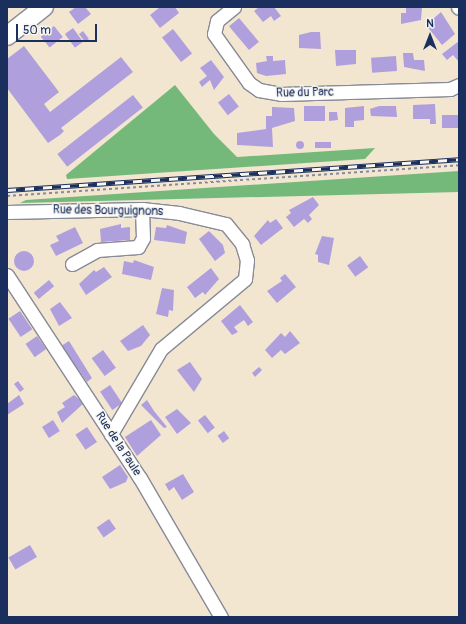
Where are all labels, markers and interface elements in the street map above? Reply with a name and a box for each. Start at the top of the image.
scale bar [18,16,99,42]
north arrow [410,16,450,56]
text: N [426,17,434,30]
text: 50 m [23,23,51,38]
street label: Rue du Parc [276,85,334,101]
street label: Rue des Bourguignons [53,203,163,219]
street label: Rue de la Paule [92,409,144,479]

